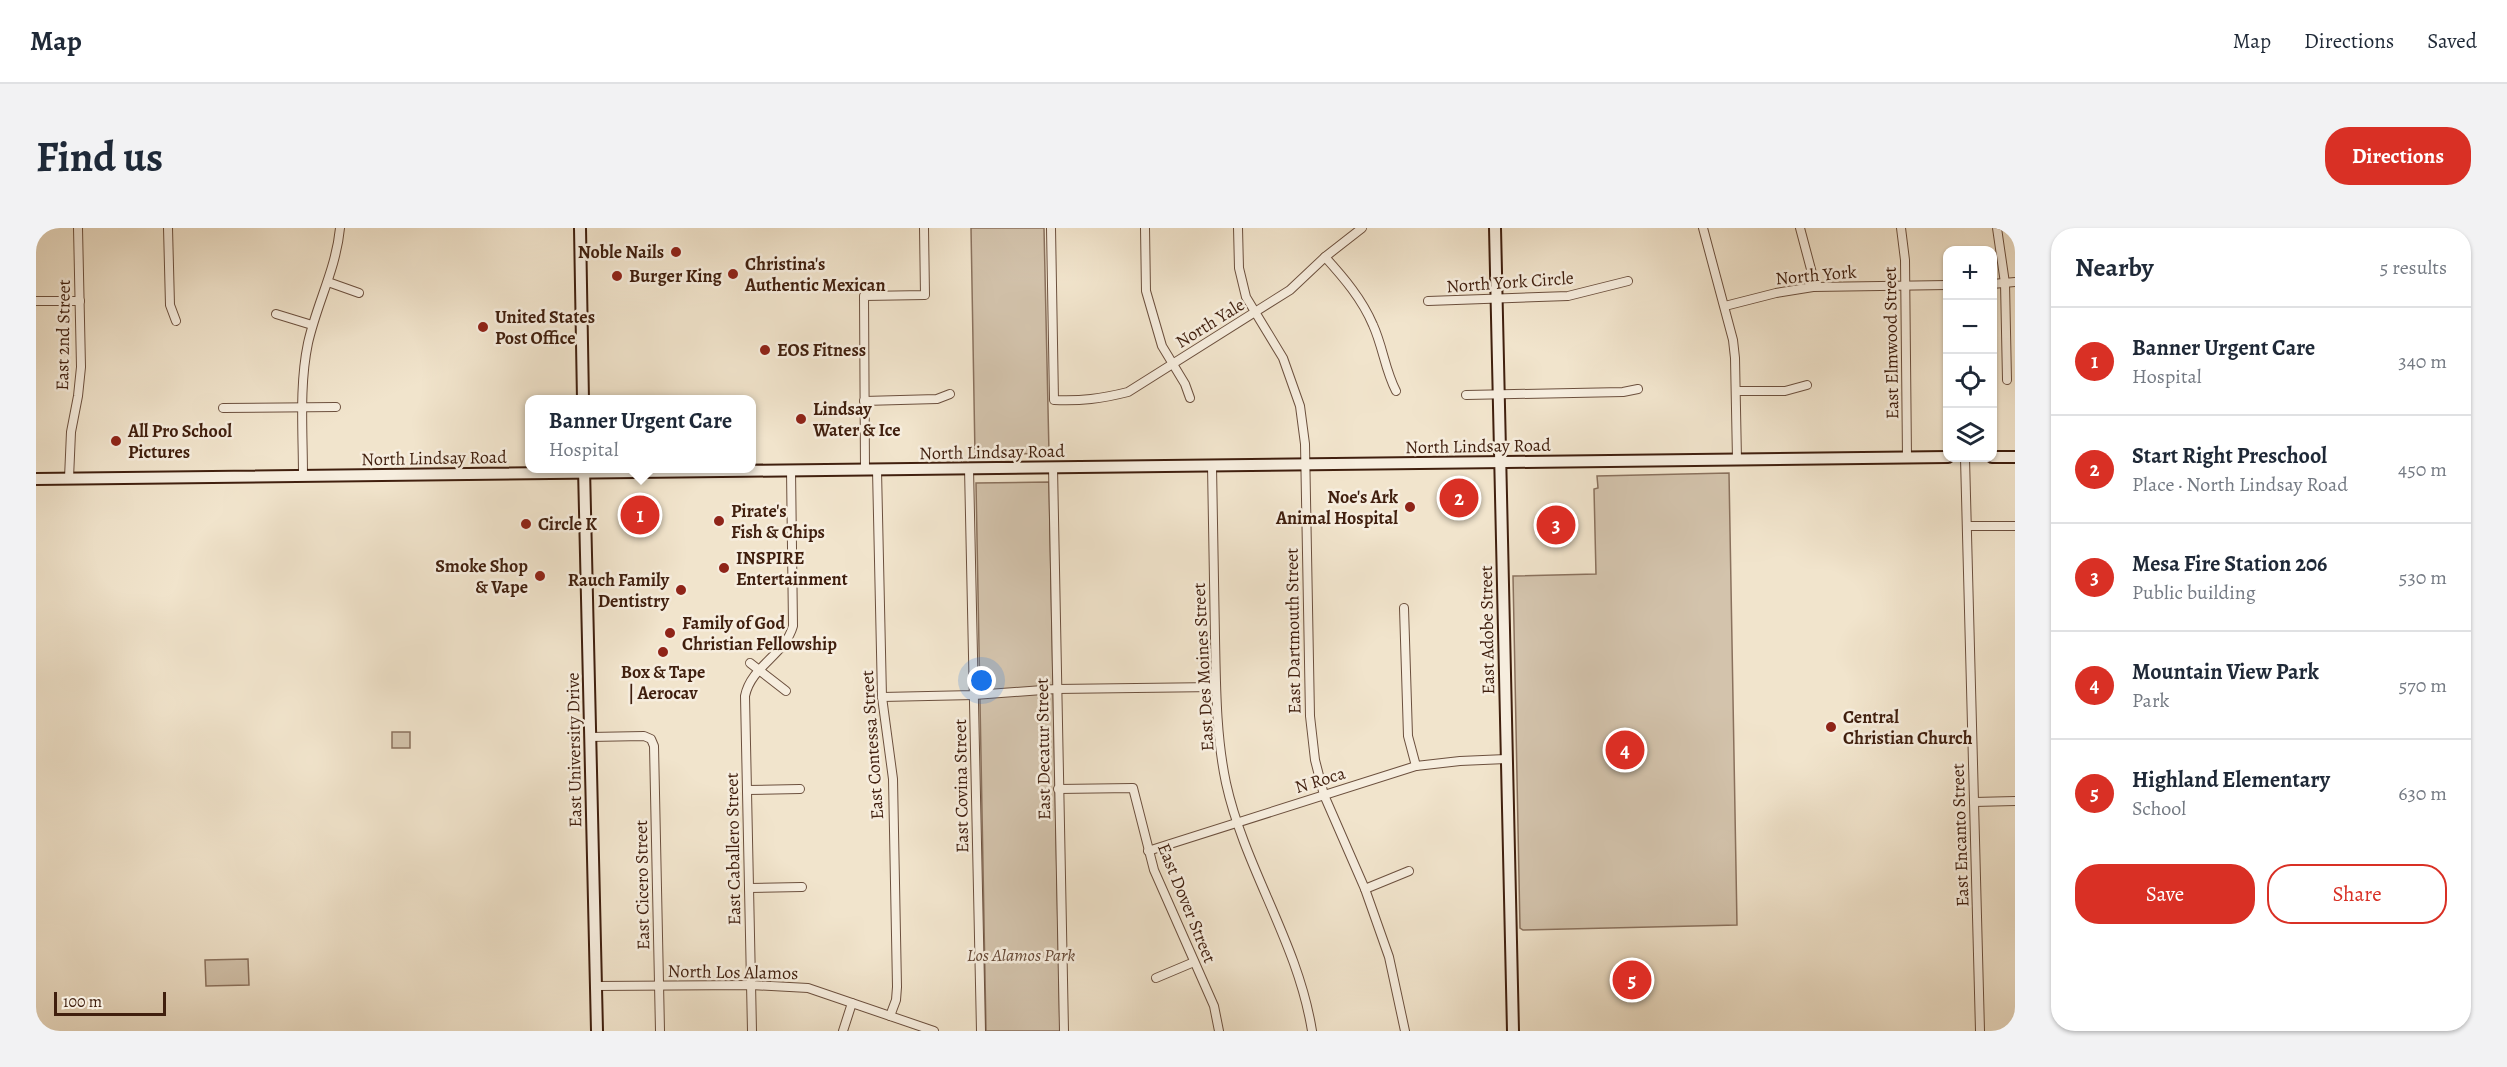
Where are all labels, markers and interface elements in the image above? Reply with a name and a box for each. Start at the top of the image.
text: Map [30,22,82,60]
text: Map [2233,27,2271,55]
text: Directions [2304,27,2394,55]
text: Saved [2427,27,2477,55]
button: Directions [2325,127,2471,185]
text: Find us [36,128,163,185]
place label: Noble Nails [578,240,664,264]
marker: Noble Nails [669,245,683,259]
map controls [1943,246,1997,462]
button: + [1943,246,1997,300]
text: Nearby [2075,250,2154,285]
place label: Christina's Authentic Mexican [744,252,886,297]
text: 5 results [2380,254,2447,281]
street label: North York [1774,259,1858,290]
place label: Burger King [629,264,723,288]
street label: North York Circle [1445,266,1575,298]
street label: East Elmwood Street [1878,266,1904,420]
marker: Christina's Authentic Mexican [726,267,740,281]
marker: Burger King [610,269,624,283]
street label: East 2nd Street [50,279,76,391]
street label: North Yale [1171,292,1249,354]
button: − [1943,300,1997,354]
place label: United States Post Office [495,305,595,350]
marker: United States Post Office [476,320,490,334]
text: Banner Urgent Care [2132,333,2315,363]
place label: EOS Fitness [777,338,866,362]
marker: EOS Fitness [758,343,772,357]
text: 1 [2091,348,2098,375]
text: 340 m [2398,348,2447,375]
button: locate [1943,354,1997,408]
text: Hospital [2132,363,2202,390]
popup [525,395,756,473]
place label: Lindsay Water & Ice [812,397,901,442]
text: Banner Urgent Care [549,406,732,436]
button: layers [1943,408,1997,462]
marker: Lindsay Water & Ice [794,412,808,426]
place label: All Pro School Pictures [127,419,232,464]
street label: North Lindsay Road [1405,433,1551,459]
marker: All Pro School Pictures [109,434,123,448]
text: Hospital [549,436,619,463]
street label: North Lindsay Road [919,439,1065,465]
text: Start Right Preschool [2132,441,2327,471]
street label: North Lindsay Road [361,445,507,471]
text: 2 [2090,456,2099,483]
text: 450 m [2398,456,2447,483]
text: Place · North Lindsay Road [2132,471,2348,498]
pin: 2 [1440,476,1478,520]
place label: Noe's Ark Animal Hospital [1275,485,1399,530]
pin: 1 [620,492,660,538]
place label: Pirate's Fish & Chips [731,499,825,544]
marker: Noe's Ark Animal Hospital [1403,500,1417,514]
pin: 3 [1536,502,1576,548]
place label: Circle K [538,512,597,536]
marker: Pirate's Fish & Chips [712,514,726,528]
marker: Circle K [519,517,533,531]
place label: INSPIRE Entertainment [736,546,848,591]
street label: East Dartmouth Street [1280,548,1306,714]
text: Mesa Fire Station 206 [2132,549,2327,579]
place label: Smoke Shop & Vape [435,554,528,599]
marker: INSPIRE Entertainment [717,561,731,575]
text: 3 [2090,564,2099,591]
text: 530 m [2399,564,2447,591]
street label: East Adobe Street [1474,565,1500,695]
place label: Rauch Family Dentistry [568,568,670,613]
marker: Smoke Shop & Vape [533,569,547,583]
text: Public building [2132,579,2256,606]
street label: East Des Moines Street [1187,582,1219,752]
marker: Rauch Family Dentistry [674,583,688,597]
place label: Family of God Christian Fellowship [682,611,837,656]
marker: Family of God Christian Fellowship [663,626,677,640]
marker: Box & Tape | Aerocav [656,645,670,659]
text: Mountain View Park [2132,657,2319,687]
place label: Box & Tape | Aerocav [621,660,705,705]
your location [967,666,996,695]
street label: East Contessa Street [855,669,889,821]
street label: East University Drive [561,672,587,828]
text: 4 [2090,672,2099,699]
text: 570 m [2399,672,2447,699]
street label: East Decatur Street [1030,678,1056,820]
text: Park [2132,687,2170,714]
place label: Central Christian Church [1843,705,1973,750]
street label: East Covina Street [948,719,974,853]
marker: Central Christian Church [1824,720,1838,734]
pin: 4 [1606,728,1644,772]
street label: N Roca [1292,761,1349,799]
street label: East Encanto Street [1945,763,1975,907]
text: Highland Elementary [2132,765,2330,795]
street label: East Caballero Street [720,772,746,926]
text: 5 [2090,780,2099,807]
text: 630 m [2398,780,2447,807]
text: School [2132,795,2186,822]
street label: East Cicero Street [629,820,655,950]
street label: East Dover Street [1152,840,1222,967]
button: Save [2075,864,2255,924]
button: Share [2267,864,2447,924]
park label: Los Alamos Park [967,943,1075,967]
pin: 5 [1612,958,1652,1002]
street label: North Los Alamos [668,959,798,985]
scale bar [54,989,166,1016]
text: 100 m [63,991,102,1013]

